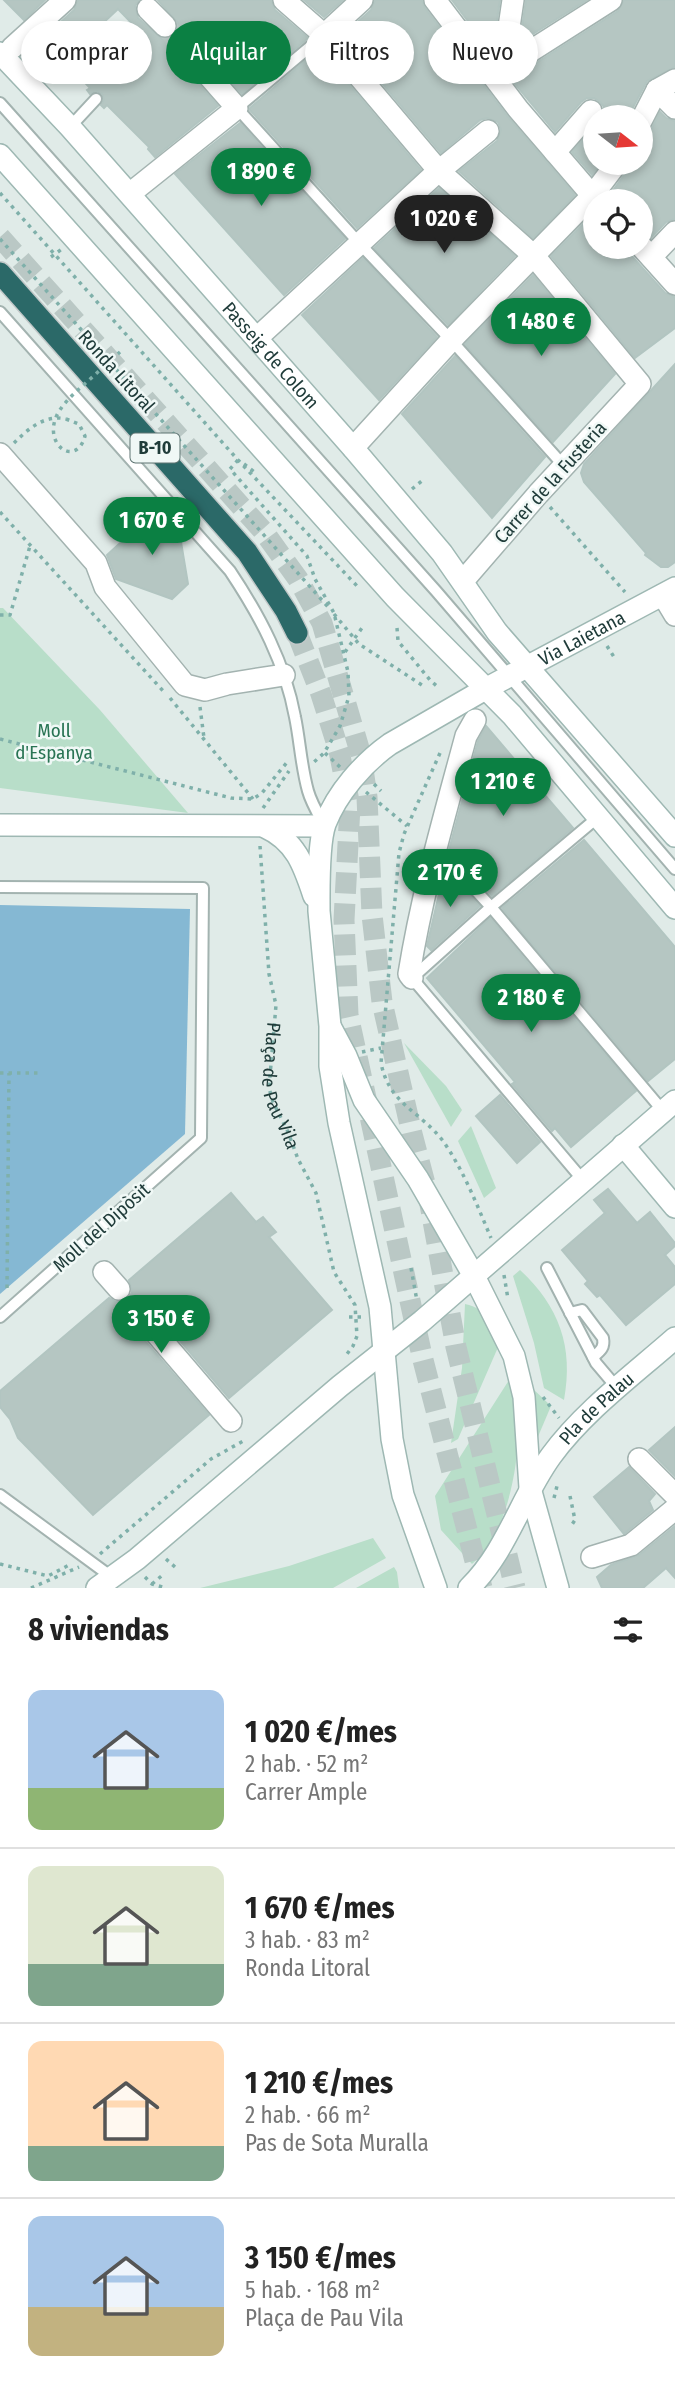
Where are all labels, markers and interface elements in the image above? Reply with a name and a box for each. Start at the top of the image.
chip: Comprar [21,21,152,84]
chip: Alquilar [166,21,291,84]
chip: Filtros [305,21,414,84]
chip: Nuevo [428,21,538,84]
north arrow [583,105,653,175]
map controls [583,105,653,259]
pin: 1 890 € [196,148,326,208]
text: 1 890 € [227,157,295,185]
button: locate [583,189,653,259]
pin: 1 020 € [379,196,509,255]
text: 1 020 € [410,204,478,232]
street label: Passeig de Colom [218,297,324,414]
pin: 1 480 € [476,298,606,358]
text: 1 480 € [507,307,575,335]
street label: Ronda Litoral [74,325,160,417]
street label: Carrer de la Fusteria [489,417,611,548]
road number: B-10 [130,434,180,462]
pin: 1 670 € [87,498,217,557]
text: 1 670 € [119,506,185,534]
street label: Via Laietana [535,606,629,671]
park label: Moll d'Espanya [15,719,93,764]
pin: 1 210 € [438,758,568,818]
text: 1 210 € [471,767,535,795]
pin: 2 170 € [385,850,515,909]
text: 2 170 € [418,858,482,886]
pin: 2 180 € [466,974,596,1034]
text: 2 180 € [498,983,564,1011]
street label: Plaça de Pau Vila [257,1021,304,1152]
street label: Moll del Dipòsit [48,1177,155,1277]
pin: 3 150 € [96,1296,226,1355]
text: 3 150 € [128,1304,194,1332]
street label: Pla de Palau [554,1367,639,1449]
icon: filters [609,1611,647,1649]
text: 8 viviendas [28,1612,169,1648]
text: 1 020 €/mes [245,1714,397,1750]
icon: home [84,1718,168,1802]
text: 2 hab. · 52 m² [245,1750,368,1778]
text: Carrer Ample [245,1778,367,1806]
text: 1 670 €/mes [245,1890,395,1926]
icon: home [84,1894,168,1978]
text: 3 hab. · 83 m² [245,1926,370,1954]
text: Ronda Litoral [245,1954,370,1982]
text: 1 210 €/mes [245,2065,393,2101]
icon: home [84,2069,168,2153]
text: 2 hab. · 66 m² [245,2101,371,2129]
text: Pas de Sota Muralla [245,2129,429,2157]
text: 3 150 €/mes [245,2240,396,2276]
icon: home [84,2244,168,2328]
text: 5 hab. · 168 m² [245,2276,380,2304]
text: Plaça de Pau Vila [245,2304,404,2332]

